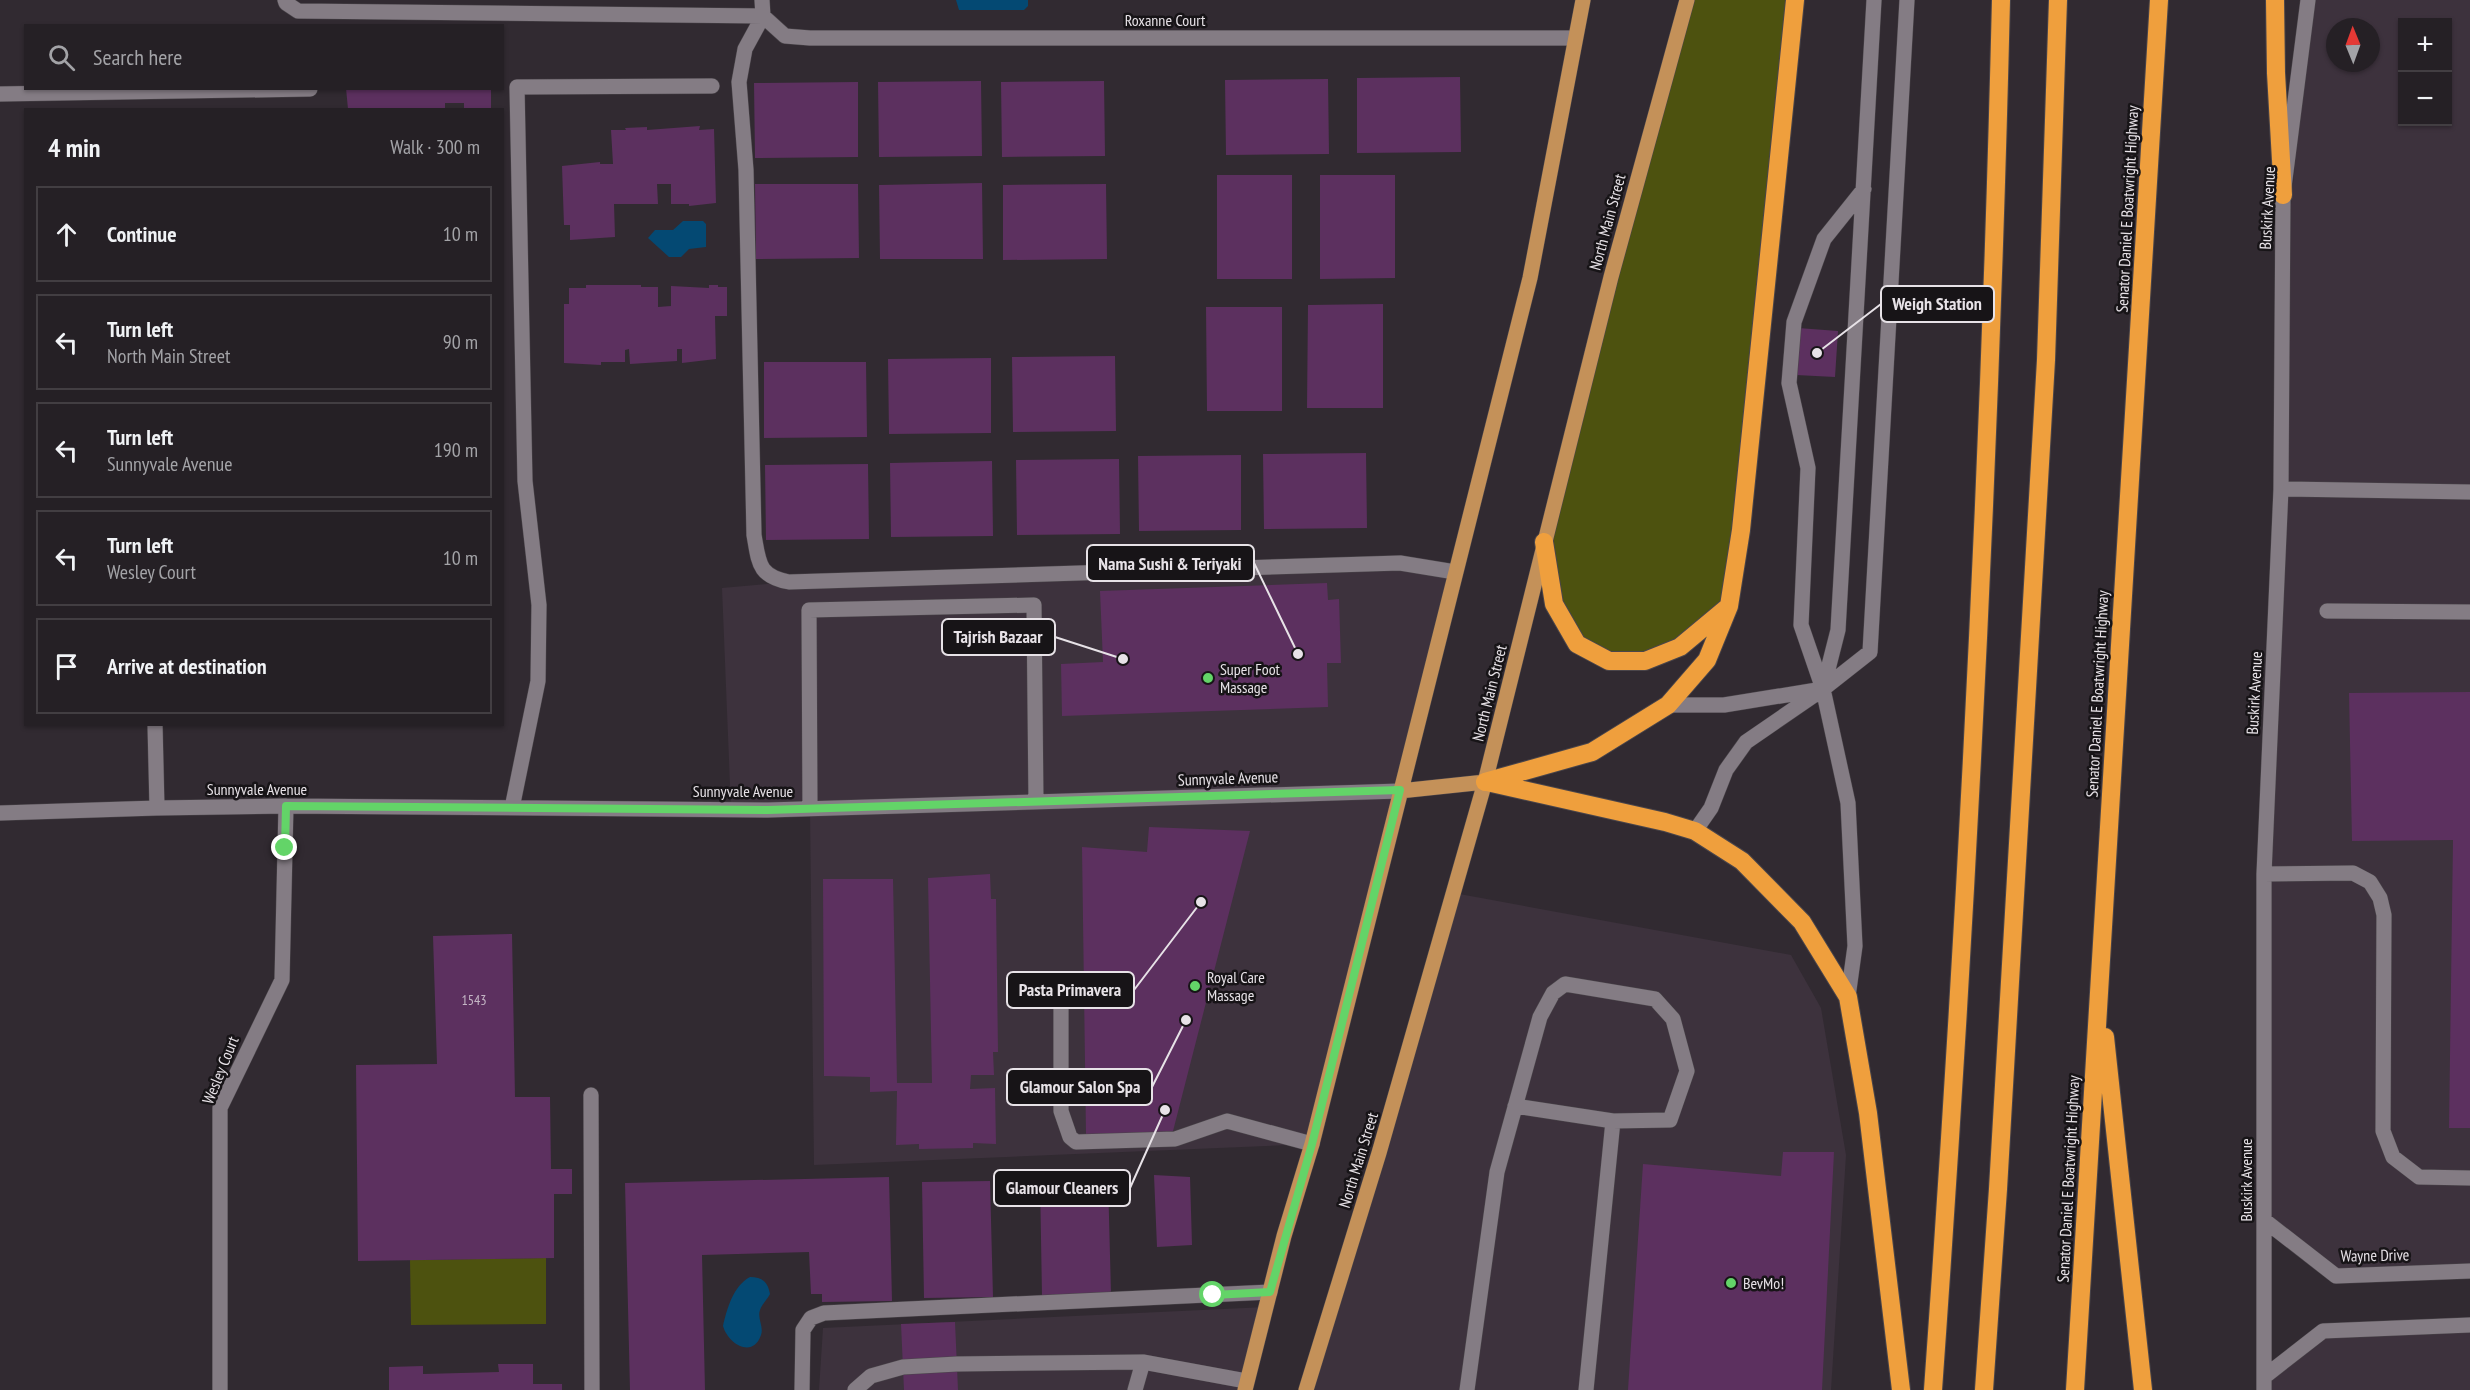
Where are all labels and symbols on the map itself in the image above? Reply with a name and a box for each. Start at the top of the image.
street label: Roxanne Court [1125,10,1206,30]
north arrow [2326,18,2380,72]
street label: Senator Daniel E Boatwright Highway [2112,105,2142,313]
street label: Buskirk Avenue [2255,166,2279,250]
street label: North Main Street [1585,171,1630,272]
callout: Weigh Station [1881,286,1994,322]
text: Weigh Station [1891,292,1982,315]
callout: Nama Sushi & Teriyaki [1087,545,1254,581]
text: Nama Sushi & Teriyaki [1098,552,1242,575]
street label: Senator Daniel E Boatwright Highway [2082,590,2112,798]
callout: Tajrish Bazaar [942,619,1055,655]
text: Tajrish Bazaar [953,625,1043,648]
street label: North Main Street [1467,642,1511,743]
street label: Buskirk Avenue [2242,651,2266,735]
place label: Super Foot Massage [1220,659,1281,697]
marker: Super Foot Massage [1201,671,1215,685]
street label: Sunnyvale Avenue [1177,766,1279,790]
street label: Sunnyvale Avenue [207,779,307,799]
street label: Sunnyvale Avenue [693,781,793,801]
route end [271,834,297,860]
place label: Royal Care Massage [1207,967,1265,1005]
callout: Pasta Primavera [1007,972,1134,1008]
text: Pasta Primavera [1019,978,1121,1001]
marker: Royal Care Massage [1188,979,1202,993]
house number: 1543 [461,991,487,1009]
street label: Wesley Court [197,1033,243,1107]
callout: Glamour Salon Spa [1007,1069,1152,1105]
text: Glamour Salon Spa [1020,1075,1140,1098]
street label: Senator Daniel E Boatwright Highway [2053,1075,2083,1283]
street label: North Main Street [1334,1109,1382,1210]
street label: Buskirk Avenue [2236,1138,2256,1222]
callout: Glamour Cleaners [994,1170,1130,1206]
text: Glamour Cleaners [1006,1176,1118,1199]
street label: Wayne Drive [2340,1244,2410,1266]
place label: BevMo! [1743,1273,1784,1293]
marker: BevMo! [1724,1276,1738,1290]
route start [1199,1281,1225,1307]

